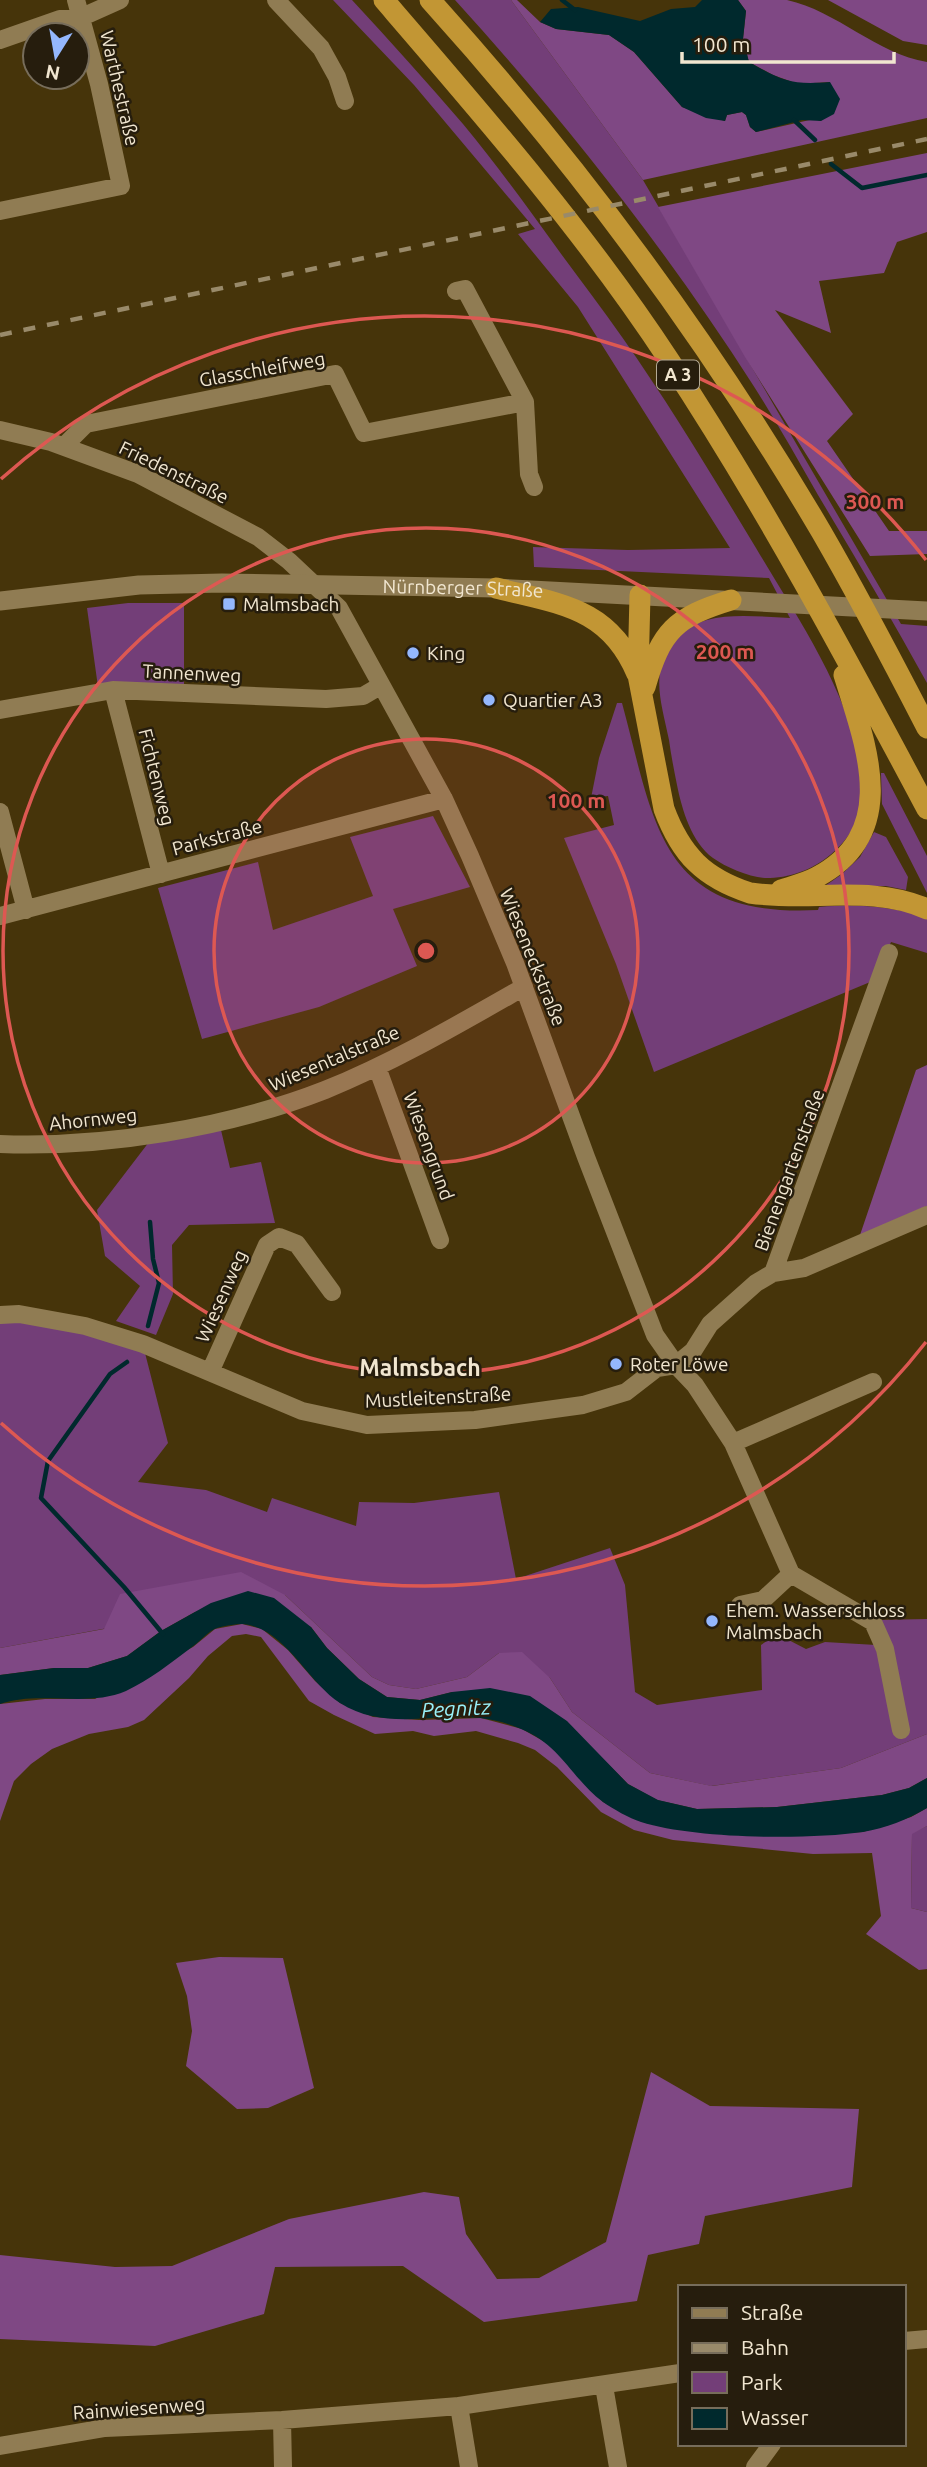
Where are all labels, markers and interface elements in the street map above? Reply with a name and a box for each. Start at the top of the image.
north arrow [21,21,91,91]
scale bar [682,21,894,65]
street label: Warthestraße [96,28,144,148]
text: 100 m [692,32,750,56]
text: N [44,61,62,85]
street label: Glasschleifweg [197,347,327,391]
road number: A 3 [657,360,699,390]
street label: Friedenstraße [116,436,232,508]
text: 300 m [846,489,904,513]
street label: Nürnberger Straße [382,575,544,602]
place label: Malmsbach [243,593,339,615]
marker: Malmsbach [221,596,237,612]
text: 200 m [696,639,754,663]
place label: King [427,642,465,664]
marker: King [405,645,421,661]
street label: Tannenweg [142,659,242,687]
place label: Quartier A3 [503,689,603,711]
marker: Quartier A3 [481,692,497,708]
street label: Fichtenweg [134,726,180,828]
text: 100 m [547,788,605,812]
street label: Parkstraße [170,814,264,860]
street label: Wieseneckstraße [495,885,571,1029]
centre of rings [414,939,438,963]
street label: Wiesentalstraße [266,1021,402,1095]
street label: Bienengartenstraße [749,1086,829,1254]
street label: Wiesengrund [399,1089,459,1203]
street label: Ahornweg [48,1103,138,1135]
street label: Wiesenweg [191,1246,251,1346]
place label: Roter Löwe [630,1353,728,1375]
district label: Malmsbach [359,1355,481,1380]
marker: Roter Löwe [608,1356,624,1372]
street label: Mustleitenstraße [364,1382,512,1412]
place label: Ehem. Wasserschloss Malmsbach [726,1599,905,1643]
marker: Ehem. Wasserschloss Malmsbach [704,1613,720,1629]
water label: Pegnitz [421,1694,493,1722]
legend [678,2285,906,2446]
text: Straße [741,2300,803,2324]
text: Bahn [741,2335,789,2359]
text: Park [741,2370,783,2394]
street label: Rainwiesenweg [72,2392,206,2424]
text: Wasser [741,2405,809,2429]

